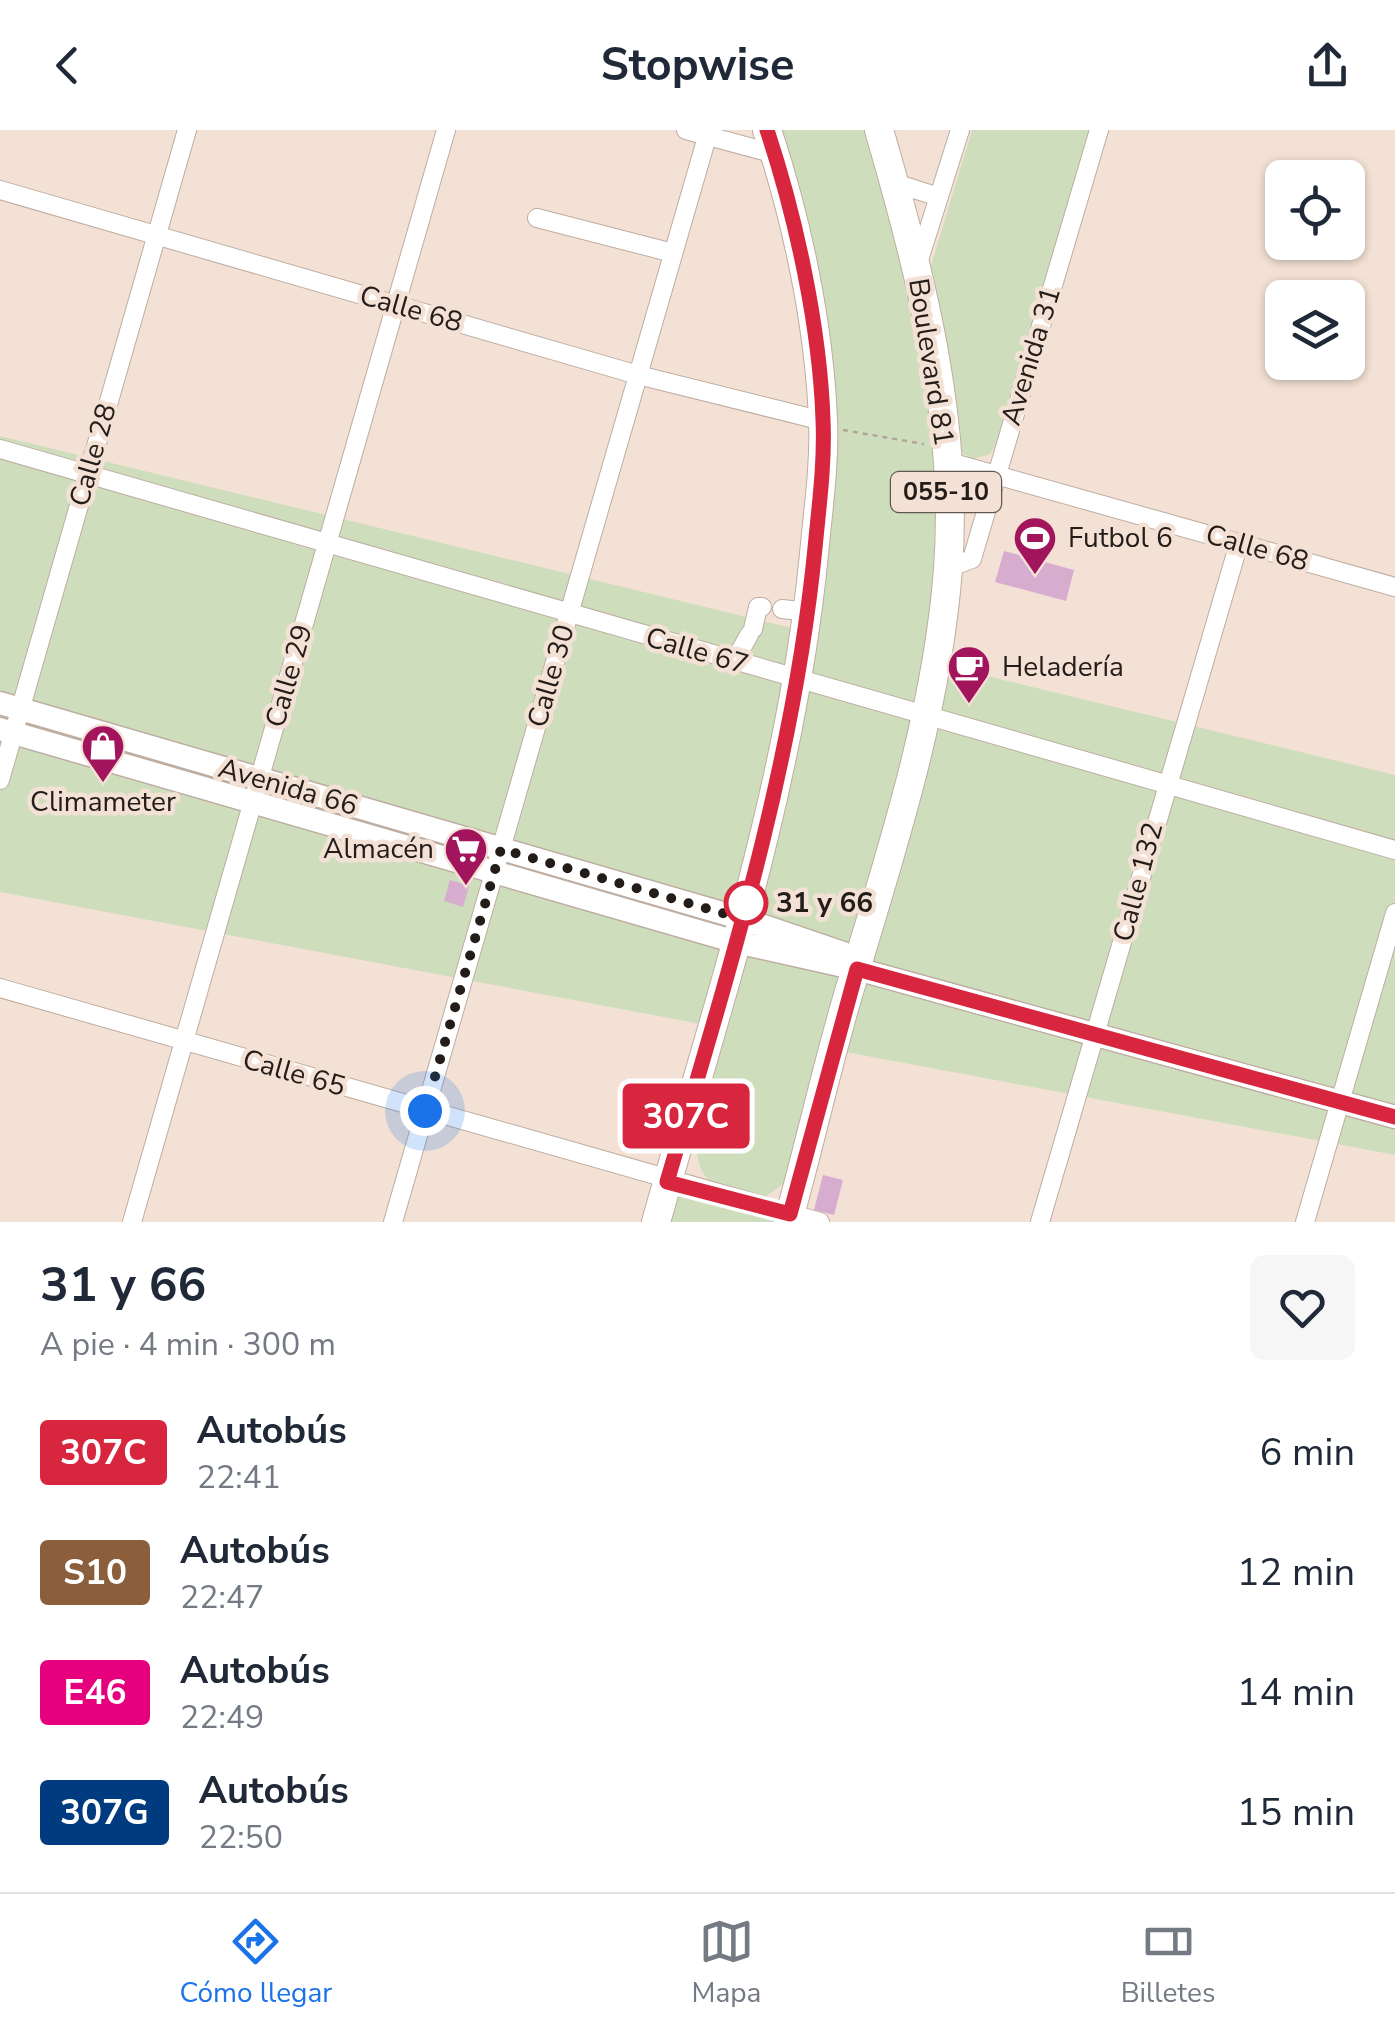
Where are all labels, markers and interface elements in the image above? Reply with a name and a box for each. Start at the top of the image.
text: Stopwise [601,35,794,96]
icon: back [40,38,95,93]
icon: share [1300,38,1355,93]
map controls [1265,160,1365,380]
button: locate [1265,160,1365,260]
street label: Calle 68 [355,276,467,342]
street label: Boulevard 81 [899,276,963,448]
button: layers [1265,280,1365,380]
street label: Avenida 31 [992,282,1070,430]
street label: Calle 28 [60,399,126,511]
road number: 055-10 [891,472,1001,512]
sports icon: Futbol 6 [1012,515,1058,576]
street label: Calle 68 [1201,515,1313,581]
place label: Futbol 6 [1068,519,1173,557]
street label: Calle 67 [641,618,753,684]
street label: Calle 29 [256,620,322,732]
street label: Calle 30 [518,620,584,732]
cafe icon: Heladería [946,644,992,705]
place label: Heladería [1002,648,1124,686]
shop icon: Climameter [80,723,126,784]
street label: Avenida 66 [214,749,362,825]
place label: Climameter [30,783,176,821]
street label: Calle 132 [1104,818,1172,946]
supermarket icon: Almacén [443,826,489,887]
place label: Almacén [323,830,434,868]
marker: 31 y 66 [725,882,767,924]
place label: 31 y 66 [776,884,873,922]
street label: Calle 65 [238,1040,350,1106]
line badge: 307C [616,1084,756,1148]
your location [400,1086,450,1136]
text: 307C [643,1093,729,1140]
text: 31 y 66 [40,1252,206,1318]
button: heart [1250,1255,1355,1360]
text: A pie · 4 min · 300 m [40,1323,336,1366]
text: Autobús [197,1405,347,1456]
text: 6 min [1260,1427,1355,1478]
text: 307C [60,1429,147,1476]
text: 22:41 [197,1456,281,1499]
text: Autobús [180,1525,330,1576]
text: 12 min [1237,1547,1355,1598]
text: S10 [63,1549,127,1596]
text: 22:47 [180,1576,264,1619]
text: Autobús [180,1645,330,1696]
text: 14 min [1237,1667,1355,1718]
text: E46 [64,1669,126,1716]
text: 22:49 [180,1696,264,1739]
text: Autobús [199,1765,349,1816]
text: 15 min [1237,1787,1355,1838]
text: 307G [60,1789,149,1836]
text: 22:50 [199,1816,283,1859]
tab: Cómo llegar [180,1914,332,2012]
tab: Mapa [692,1914,761,2012]
tab: Billetes [1121,1914,1215,2012]

